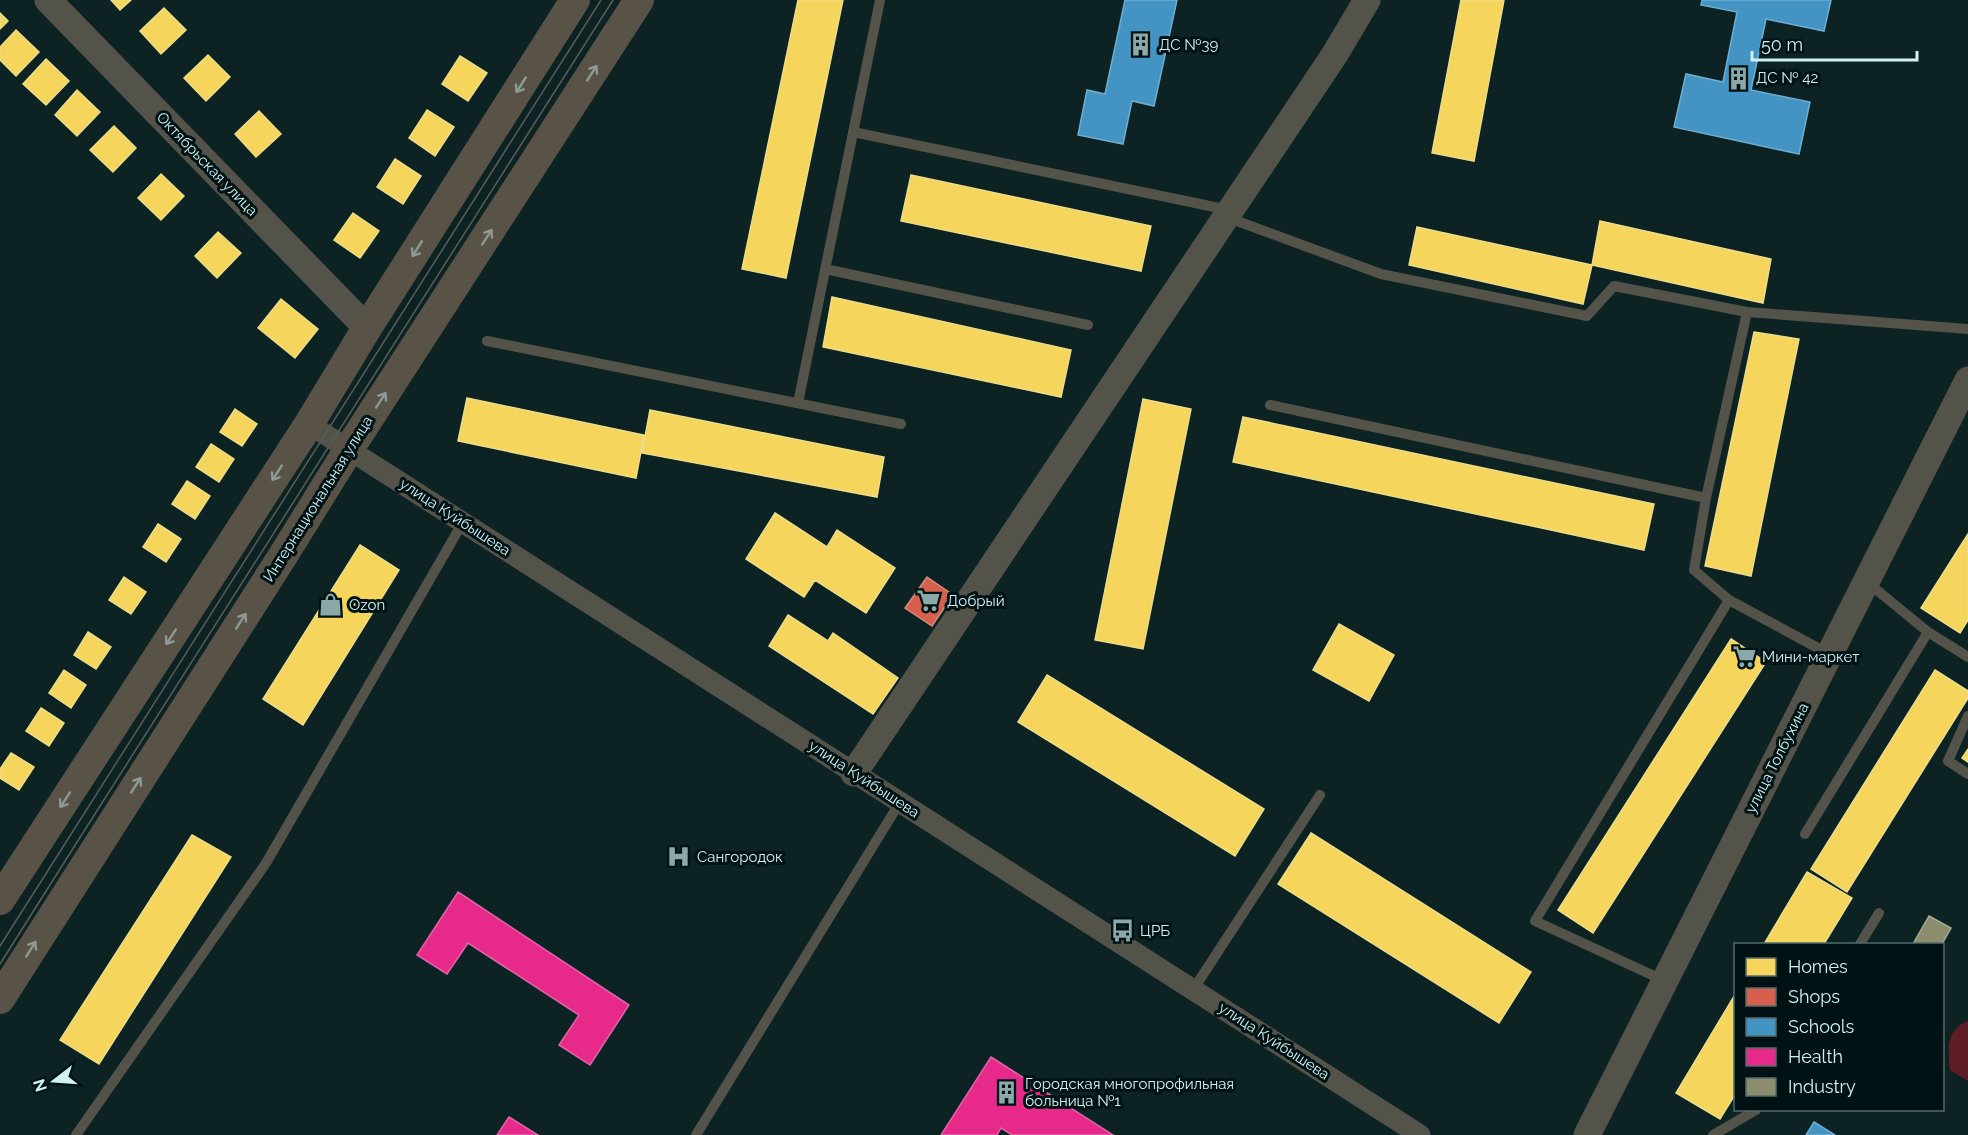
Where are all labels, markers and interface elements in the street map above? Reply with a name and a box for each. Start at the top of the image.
scale bar [1752,24,1917,62]
building icon: ДС №39 [1128,32,1154,58]
text: 50 m [1761,34,1803,55]
place label: ДС №39 [1159,36,1218,54]
one-way arrow [587,65,599,82]
building icon: ДС № 42 [1725,65,1751,91]
place label: ДС № 42 [1756,69,1818,87]
one-way arrow [515,76,527,93]
street label: Октябрьская улица [153,108,261,220]
one-way arrow [481,229,493,246]
one-way arrow [410,241,423,258]
one-way arrow [374,392,387,409]
street label: Интернациональная улица [259,413,377,585]
one-way arrow [271,464,283,481]
street label: улица Куйбышева [396,474,514,560]
supermarket icon: Добрый [916,588,942,614]
shop icon: Ozon [318,592,344,618]
place label: Добрый [947,592,1005,610]
place label: Ozon [349,596,385,614]
one-way arrow [236,613,248,630]
one-way arrow [165,628,177,644]
supermarket icon: Мини-маркет [1731,644,1757,670]
place label: Мини-маркет [1762,648,1859,666]
street label: улица Толбухина [1741,700,1813,816]
street label: улица Куйбышева [805,736,923,822]
one-way arrow [130,777,142,794]
one-way arrow [59,791,71,808]
hospital icon: Сангородок [666,844,692,870]
place label: Сангородок [697,848,783,866]
bus stop icon: ЦРБ [1109,918,1135,944]
place label: ЦРБ [1140,922,1170,940]
one-way arrow [26,941,38,958]
legend [1734,943,1944,1111]
text: Homes [1788,956,1848,977]
text: Shops [1788,986,1840,1007]
street label: улица Куйбышева [1215,998,1333,1084]
text: Schools [1788,1016,1855,1037]
text: Health [1788,1046,1843,1067]
north arrow [24,1051,84,1111]
place label: Городская многопрофильная больница №1 [1025,1075,1234,1110]
text: Industry [1788,1076,1856,1097]
text: N [29,1077,51,1094]
building icon: Городская многопрофильная больница №1 [994,1080,1020,1106]

